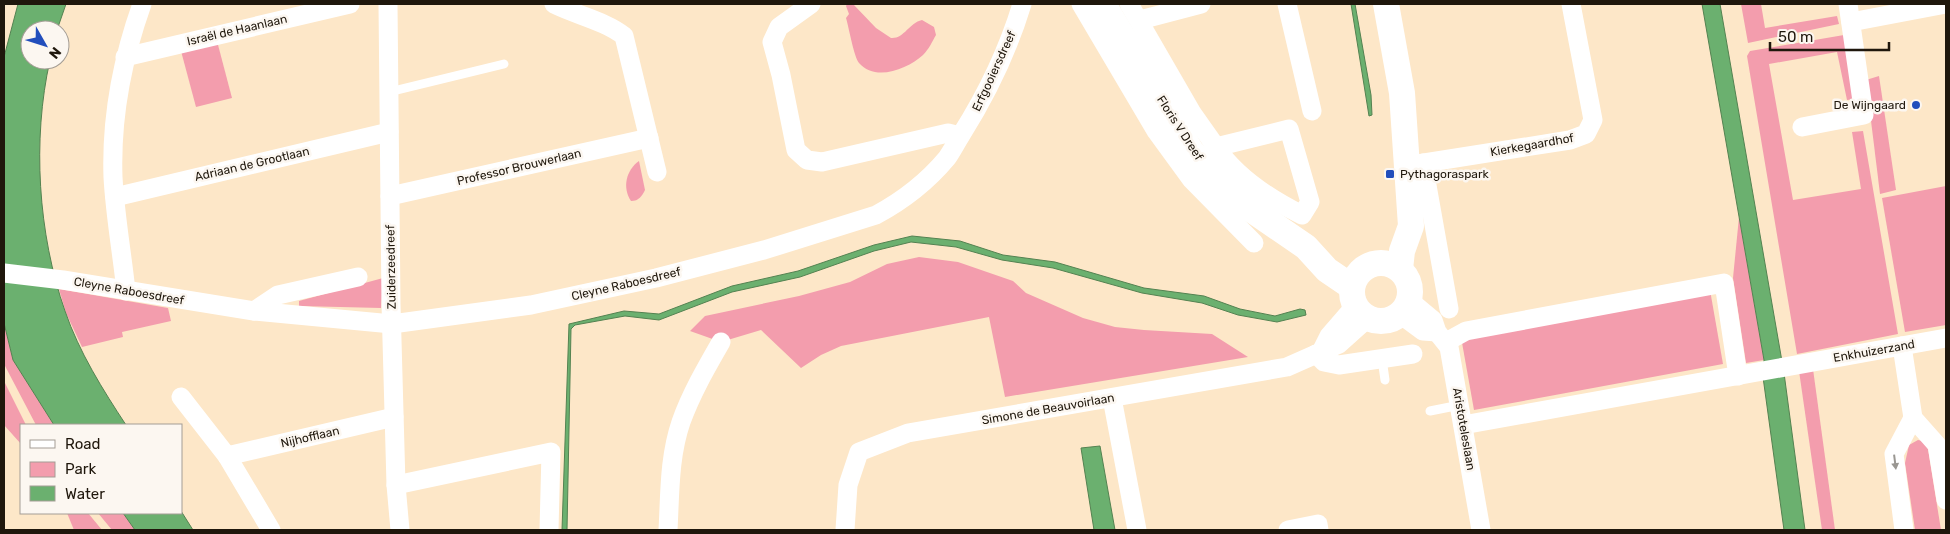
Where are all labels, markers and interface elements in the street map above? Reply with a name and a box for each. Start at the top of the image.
street label: Israël de Haanlaan [186,12,288,48]
north arrow [20,20,70,70]
scale bar [1770,20,1889,52]
street label: Erfgooiersdreef [969,28,1019,113]
text: 50 m [1778,28,1813,46]
text: N [45,44,64,62]
street label: Floris V Dreef [1154,93,1206,163]
place label: De Wijngaard [1833,98,1906,112]
marker: De Wijngaard [1910,99,1922,111]
street label: Kierkegaardhof [1489,131,1575,159]
street label: Adriaan de Grootlaan [193,144,311,184]
street label: Professor Brouwerlaan [455,146,583,188]
place label: Pythagoraspark [1400,167,1490,181]
marker: Pythagoraspark [1384,168,1396,180]
street label: Zuiderzeedreef [383,224,399,309]
street label: Cleyne Raboesdreef [570,265,682,303]
street label: Cleyne Raboesdreef [73,274,186,308]
street label: Enkhuizerzand [1832,337,1916,365]
street label: Aristoteleslaan [1450,387,1478,471]
street label: Simone de Beauvoirlaan [981,390,1115,428]
street label: Nijhofflaan [279,423,341,451]
legend [20,424,182,514]
text: Road [65,435,101,453]
one-way arrow [1891,454,1899,470]
text: Park [65,460,96,478]
text: Water [65,485,105,503]

